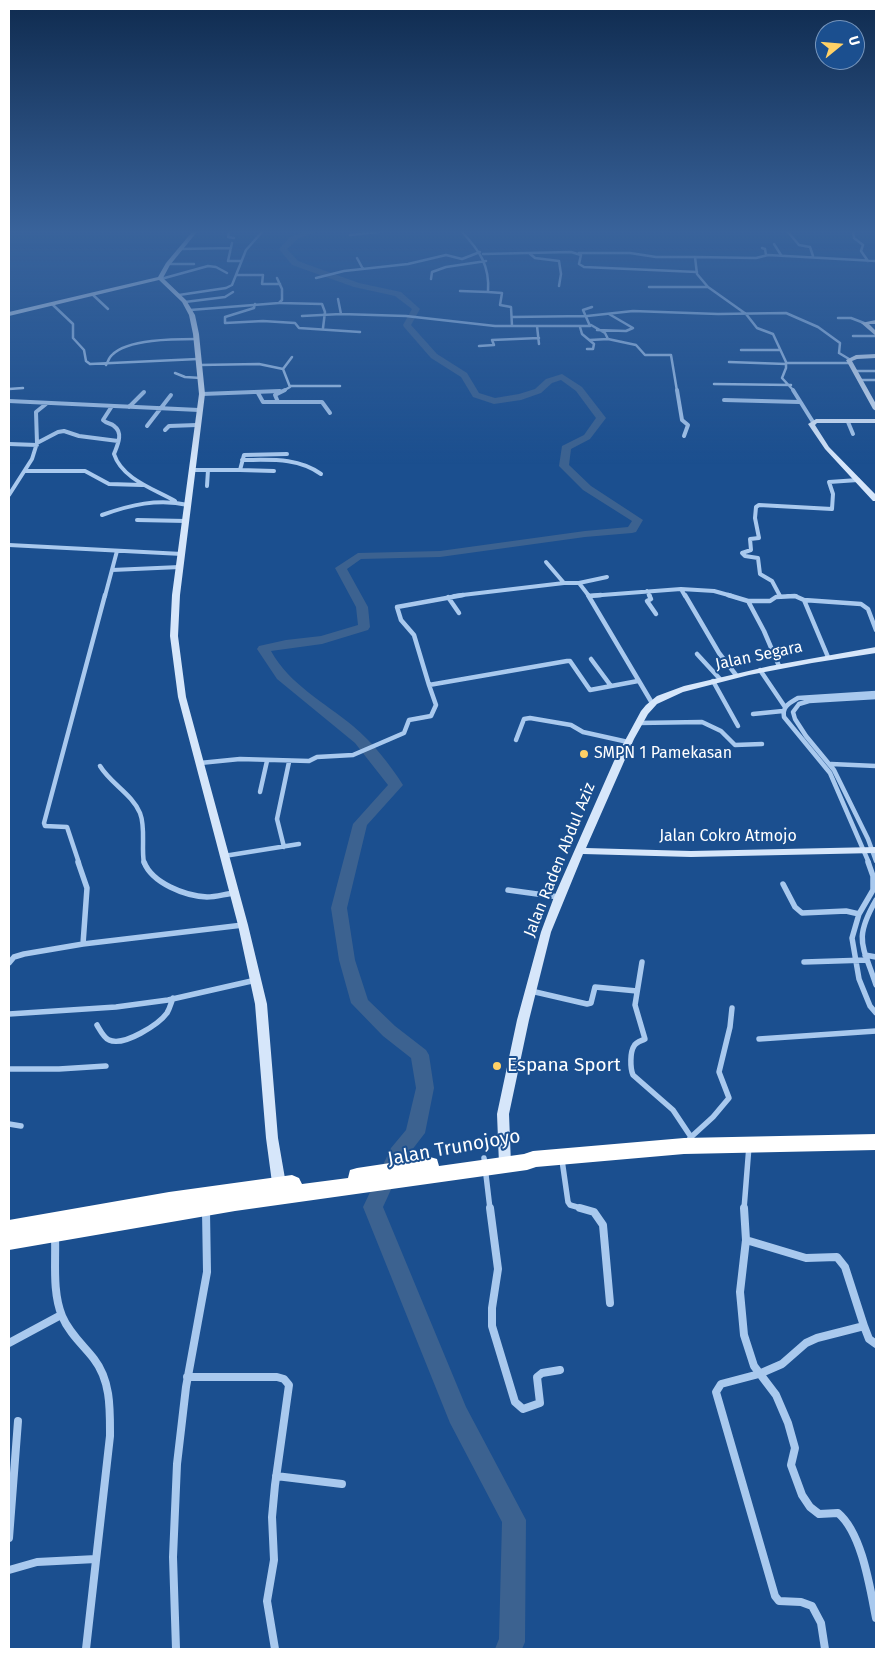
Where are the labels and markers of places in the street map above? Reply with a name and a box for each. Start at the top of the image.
place label: SMPN 1 Pamekasan [594,744,732,764]
marker: SMPN 1 Pamekasan [578,748,590,760]
place label: Espana Sport [507,1055,621,1077]
marker: Espana Sport [491,1060,503,1072]

